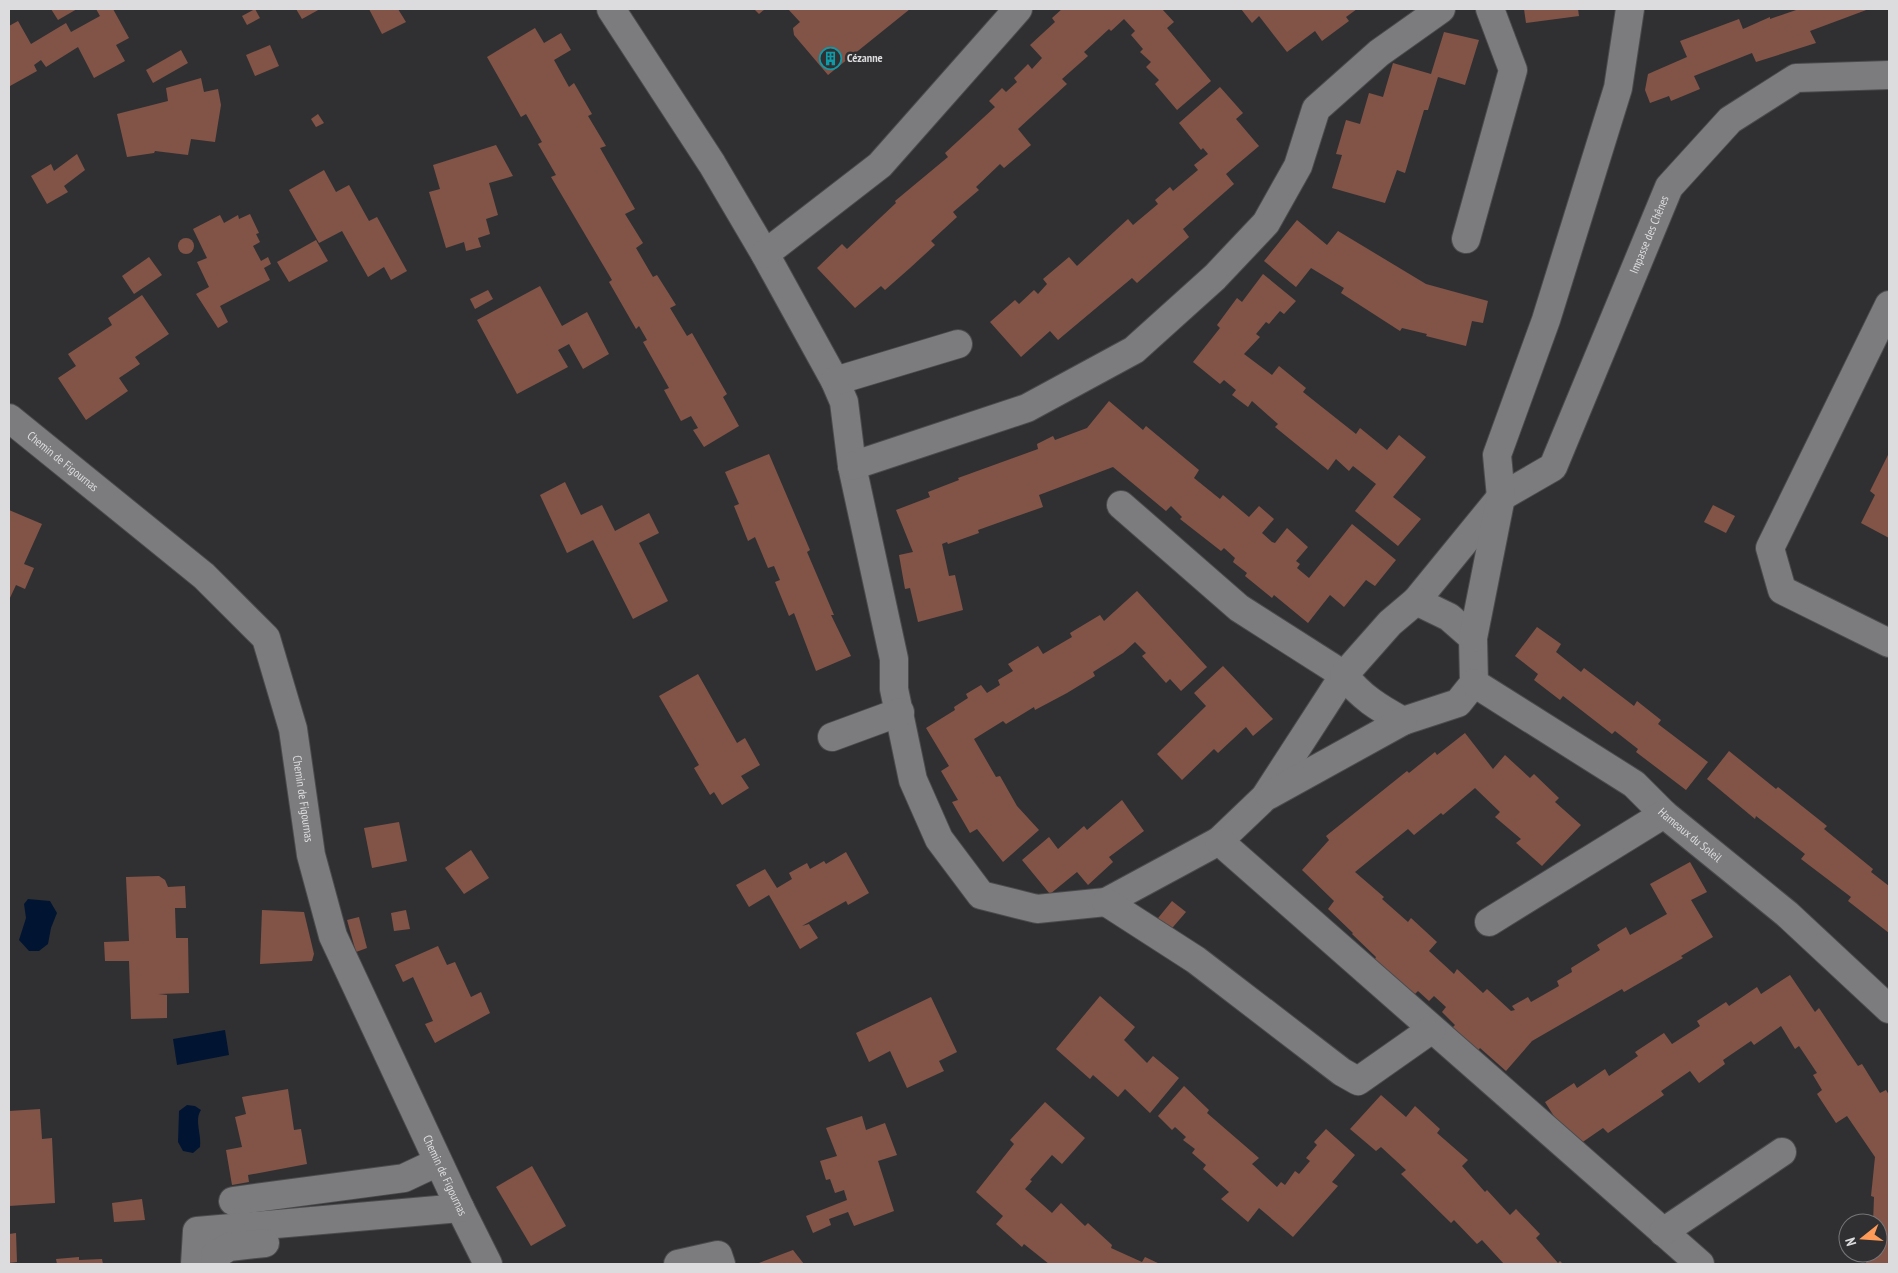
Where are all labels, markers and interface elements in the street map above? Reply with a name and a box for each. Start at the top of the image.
building icon: Cézanne [819,46,843,70]
place label: Cézanne [847,50,883,65]
street label: Impasse des Chênes [1626,193,1672,276]
street label: Chemin de Figournas [24,428,102,494]
street label: Chemin de Figournas [290,754,317,843]
street label: Hameaux du Soleil [1655,804,1725,865]
street label: Chemin de Figournas [420,1132,471,1218]
north arrow [1838,1213,1888,1263]
text: N [1841,1236,1860,1248]

